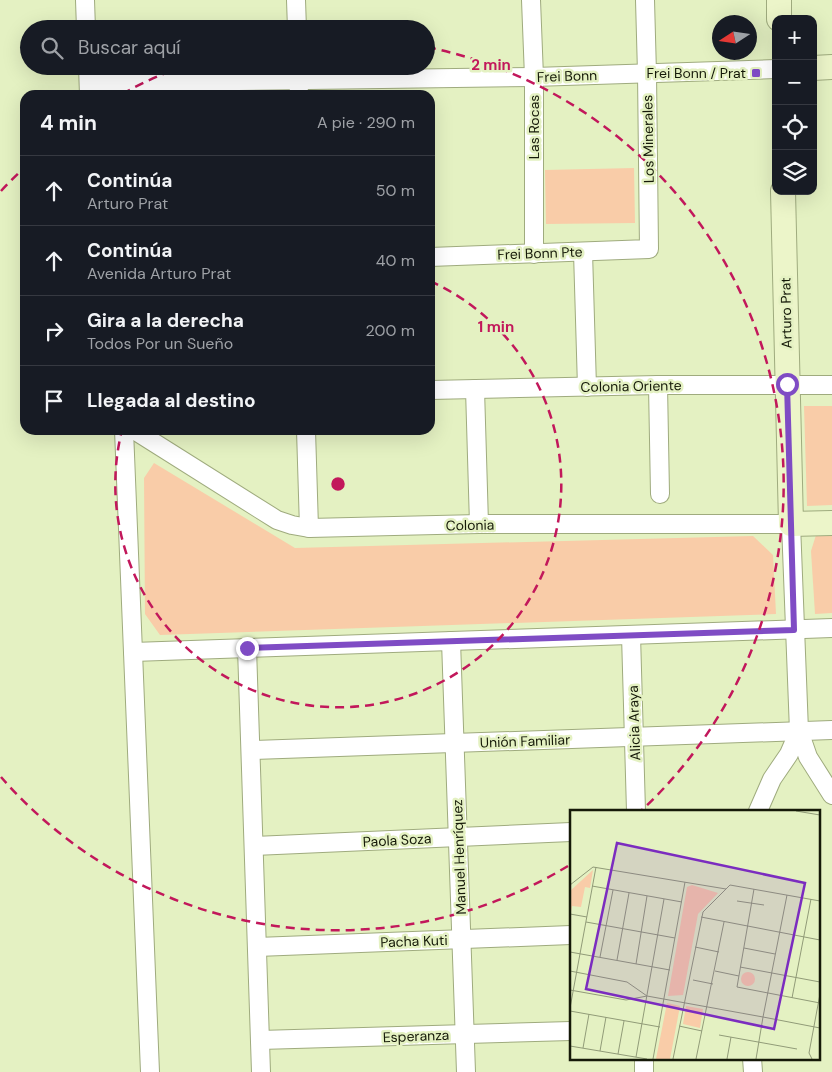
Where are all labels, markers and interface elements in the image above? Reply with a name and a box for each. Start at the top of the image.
north arrow [712,15,757,60]
map controls [772,15,817,195]
button: + [772,15,817,60]
search box [20,20,435,75]
icon: search [38,34,66,62]
text: Buscar aquí [78,35,181,60]
text: 2 min [471,55,511,75]
button: − [772,60,817,105]
place label: Frei Bonn / Prat [647,64,746,82]
street label: Frei Bonn [537,66,597,86]
marker: Frei Bonn / Prat [750,67,762,79]
street label: Las Rocas [525,95,543,159]
street label: Los Minerales [638,95,658,183]
button: locate [772,105,817,150]
text: 4 min [40,109,97,137]
text: A pie · 290 m [317,112,415,133]
button: layers [772,150,817,195]
text: Continúa [87,168,172,193]
icon: ahead [40,177,68,205]
text: 50 m [376,180,415,201]
text: Arturo Prat [87,193,168,214]
text: Continúa [87,238,172,263]
street label: Frei Bonn Pte [497,243,583,263]
icon: ahead [40,247,68,275]
text: 40 m [376,250,415,271]
text: Avenida Arturo Prat [87,263,231,284]
street label: Arturo Prat [776,277,796,349]
text: Gira a la derecha [87,308,244,333]
icon: right [40,317,68,345]
text: 1 min [478,317,514,337]
text: 200 m [366,320,415,341]
text: Todos Por un Sueño [87,333,233,354]
route start [776,373,799,396]
street label: Colonia Oriente [580,376,682,396]
icon: arrive [40,387,68,415]
text: Llegada al destino [87,388,256,413]
centre of rings [329,475,347,493]
street label: Colonia [445,516,495,534]
route end [236,637,259,660]
street label: Alicia Araya [624,685,644,761]
street label: Unión Familiar [480,730,570,752]
street label: Manuel Henríquez [448,799,470,915]
inset map [570,810,820,1060]
street label: Paola Soza [362,829,432,851]
street label: Pacha Kuti [380,931,448,951]
street label: Esperanza [382,1026,450,1046]

